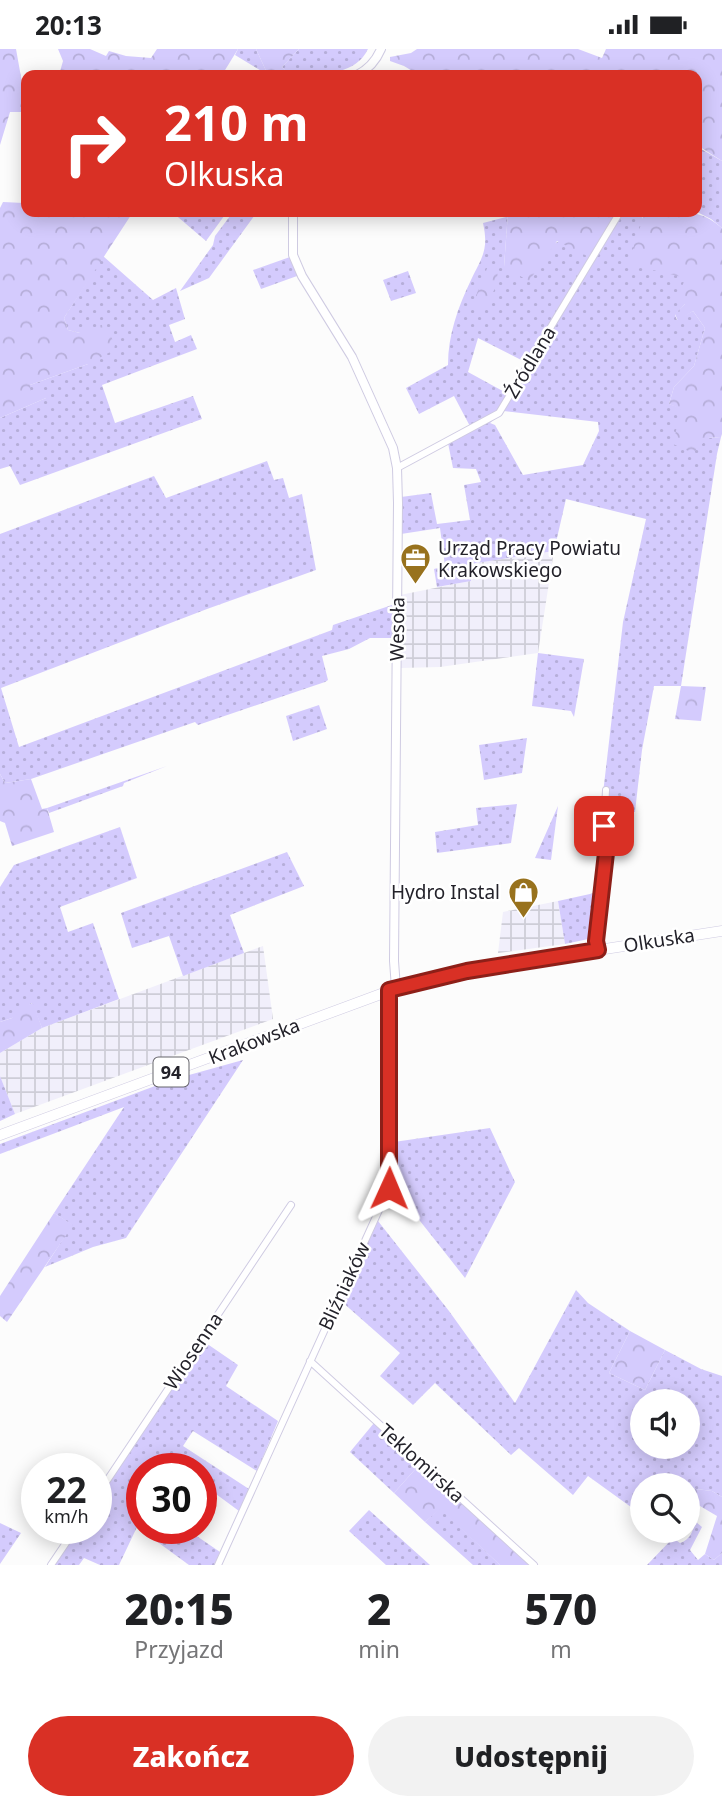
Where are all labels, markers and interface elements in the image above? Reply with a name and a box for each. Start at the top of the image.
text: 20:13 [35,7,102,43]
text: 210 m [164,89,309,155]
icon: right [49,98,140,189]
text: Olkuska [164,152,284,195]
street label: Źródlana [498,321,562,403]
place label: Urząd Pracy Powiatu Krakowskiego [438,535,621,583]
office icon: Urząd Pracy Powiatu Krakowskiego [398,542,432,586]
street label: Wesoła [383,597,411,661]
pin [574,796,634,856]
icon: arrive [585,807,623,845]
shop icon: Hydro Instal [506,875,540,919]
place label: Hydro Instal [391,879,500,905]
street label: Olkuska [622,922,696,958]
street label: Krakowska [205,1012,303,1070]
road number: 94 [154,1057,188,1087]
position arrow [352,1151,426,1225]
street label: Bliźniaków [312,1238,376,1334]
street label: Wiosenna [158,1307,228,1395]
map controls [630,1389,700,1543]
button: sound [630,1389,700,1459]
street label: Teklomirska [374,1418,470,1508]
speed limit sign: 30 [126,1453,217,1544]
text: 22 [46,1466,87,1513]
button: search [630,1473,700,1543]
text: km/h [44,1504,89,1528]
text: 20:15 [125,1580,234,1637]
text: 2 [367,1580,391,1637]
text: 570 [525,1580,597,1637]
text: Przyjazd [134,1633,224,1665]
text: min [358,1633,400,1665]
text: m [550,1633,572,1665]
button: Zakończ [28,1716,354,1796]
button: Udostępnij [368,1716,694,1796]

